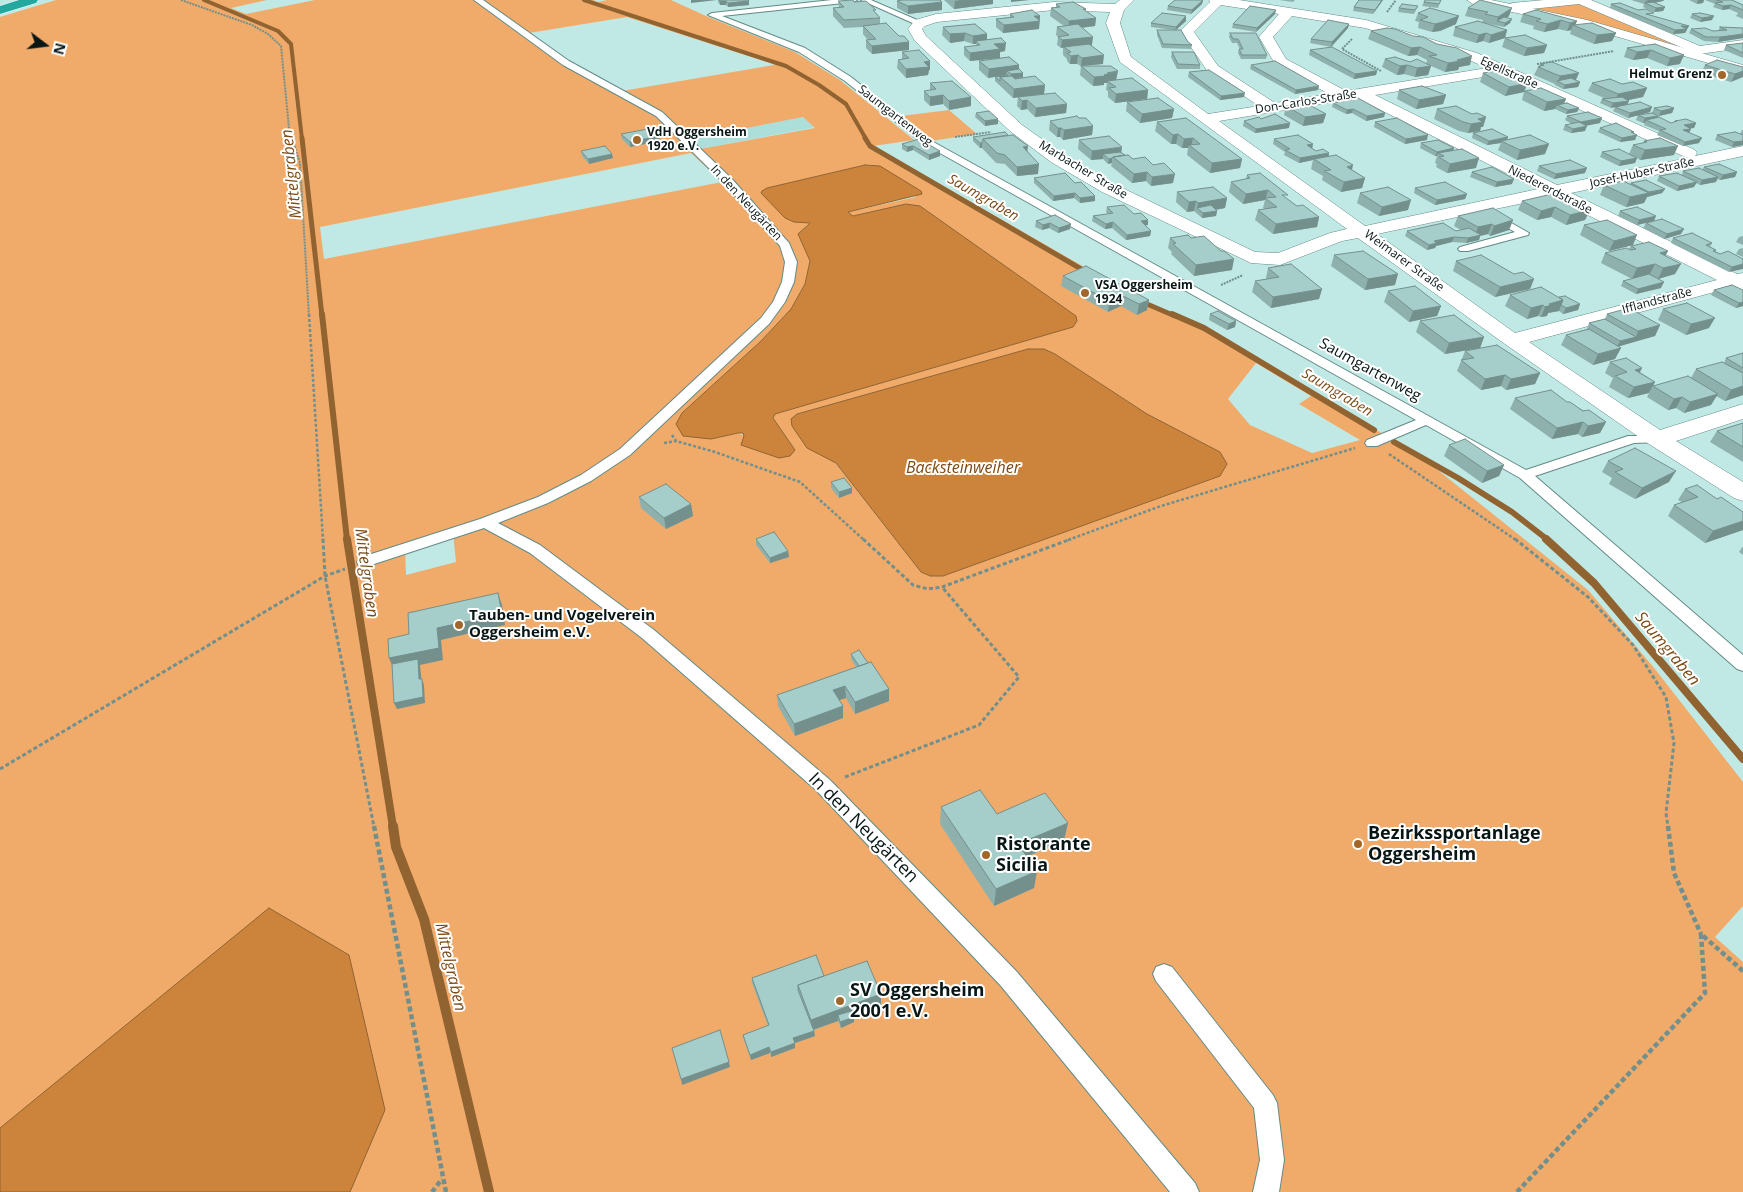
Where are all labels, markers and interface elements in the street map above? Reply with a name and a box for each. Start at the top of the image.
north arrow [20,20,70,70]
text: N [49,41,71,57]
street label: Egellstraße [1478,54,1540,92]
place label: Helmut Grenz [1629,68,1712,82]
marker: Helmut Grenz [1716,69,1728,81]
street label: Saumgartenweg [855,82,935,150]
street label: Don-Carlos-Straße [1254,87,1358,117]
place label: VdH Oggersheim 1920 e.V. [647,126,747,154]
water label: Mittelgraben [278,128,306,220]
marker: VdH Oggersheim 1920 e.V. [631,134,643,146]
street label: Marbacher Straße [1036,138,1130,202]
street label: Josef-Huber-Straße [1588,155,1696,191]
street label: In den Neugärten [707,162,785,244]
street label: Niedererdstraße [1506,163,1594,217]
water label: Saumgraben [945,171,1021,225]
street label: Weimarer Straße [1361,227,1447,295]
place label: VSA Oggersheim 1924 [1095,279,1193,307]
street label: Ifflandstraße [1621,285,1693,317]
marker: VSA Oggersheim 1924 [1079,287,1091,299]
street label: Saumgartenweg [1316,335,1424,405]
water label: Saumgraben [1299,365,1375,421]
water label: Backsteinweiher [906,458,1020,478]
water label: Mittelgraben [350,527,382,619]
place label: Tauben- und Vogelverein Oggersheim e.V. [469,607,655,642]
water label: Saumgraben [1631,608,1703,690]
marker: Tauben- und Vogelverein Oggersheim e.V. [453,619,465,631]
street label: In den Neugärten [803,768,923,888]
place label: Bezirkssportanlage Oggersheim [1368,823,1541,866]
place label: Ristorante Sicilia [996,834,1091,876]
marker: Bezirkssportanlage Oggersheim [1352,838,1364,850]
marker: Ristorante Sicilia [980,849,992,861]
water label: Mittelgraben [431,921,469,1013]
place label: SV Oggersheim 2001 e.V. [850,980,984,1022]
marker: SV Oggersheim 2001 e.V. [834,995,846,1007]

